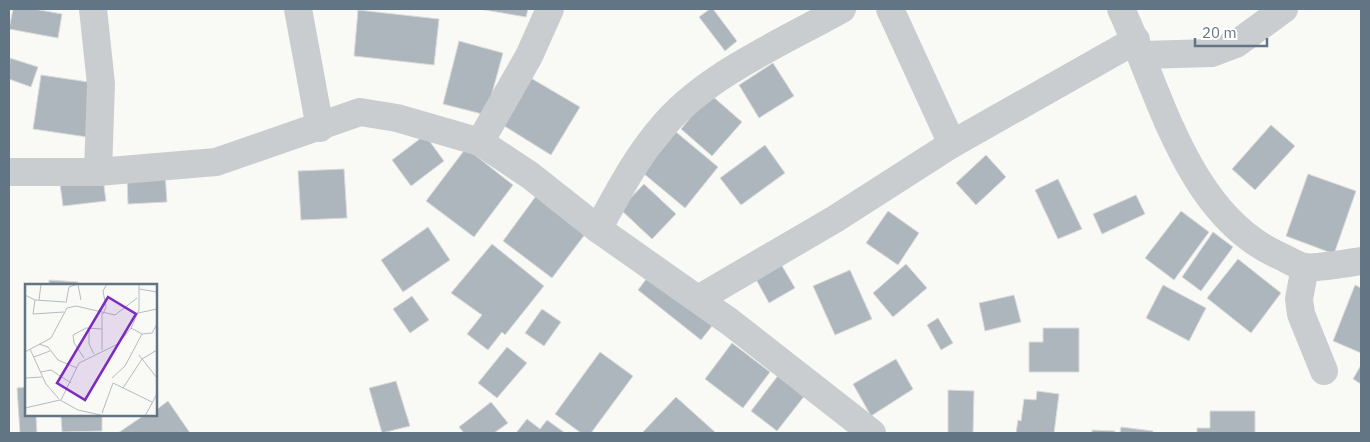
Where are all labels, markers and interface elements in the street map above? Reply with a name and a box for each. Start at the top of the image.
scale bar [1195,15,1268,47]
text: 20 m [1202,23,1237,42]
inset map [25,284,158,417]

